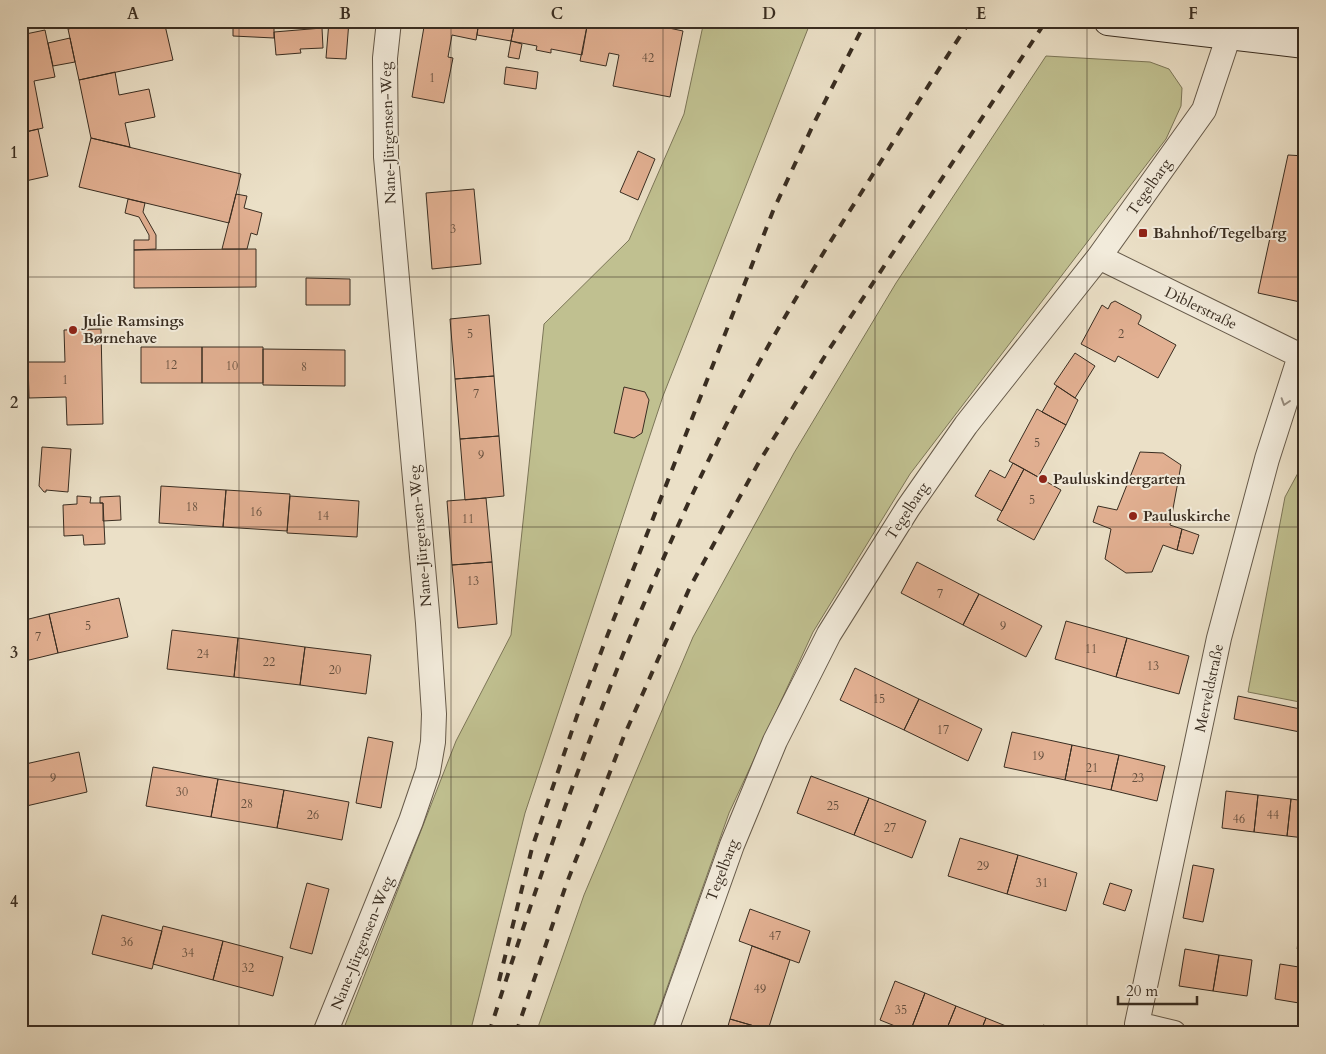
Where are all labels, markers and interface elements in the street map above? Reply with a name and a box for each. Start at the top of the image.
text: A [127,3,139,25]
text: B [339,3,351,25]
text: C [551,3,563,25]
text: D [762,3,776,25]
text: E [976,3,986,25]
text: F [1188,3,1198,25]
house number: 42 [642,50,654,66]
street label: Nane-Jürgensen-Weg [375,61,400,205]
house number: 1 [429,70,435,86]
text: 1 [10,142,18,164]
street label: Tegelbarg [1122,154,1176,219]
house number: 3 [450,221,456,237]
place label: Bahnhof/Tegelbarg [1153,223,1287,243]
marker: Bahnhof/Tegelbarg [1137,227,1149,239]
street label: Diblerstraße [1162,282,1241,334]
place label: Julie Ramsings Børnehave [81,311,184,348]
marker: Julie Ramsings Børnehave [67,324,79,336]
house number: 5 [467,326,473,342]
house number: 2 [1118,326,1124,342]
house number: 12 [165,357,177,373]
house number: 10 [226,358,238,374]
house number: 8 [301,359,307,375]
house number: 1 [62,372,68,388]
house number: 7 [473,386,479,402]
text: 2 [10,392,18,414]
one-way arrow [1281,398,1291,406]
house number: 5 [1034,435,1040,451]
house number: 9 [478,447,484,463]
street label: Nane-Jürgensen-Weg [404,463,436,608]
place label: Pauluskindergarten [1053,469,1186,489]
marker: Pauluskindergarten [1037,473,1049,485]
street label: Tegelbarg [881,478,933,544]
house number: 5 [1029,492,1035,508]
house number: 18 [186,499,198,515]
house number: 16 [250,504,262,520]
place label: Pauluskirche [1143,506,1231,526]
house number: 14 [317,508,329,524]
marker: Pauluskirche [1127,510,1139,522]
house number: 11 [462,511,474,527]
house number: 13 [467,573,479,589]
house number: 7 [937,586,943,602]
house number: 5 [85,618,91,634]
house number: 9 [1000,618,1006,634]
house number: 7 [35,629,41,645]
house number: 11 [1085,641,1097,657]
text: 3 [10,642,18,664]
street label: Merveldstraße [1190,642,1228,734]
house number: 24 [197,646,209,662]
house number: 22 [263,654,275,670]
house number: 13 [1147,658,1159,674]
house number: 20 [329,662,341,678]
house number: 15 [873,691,885,707]
house number: 17 [937,722,949,738]
house number: 19 [1032,748,1044,764]
house number: 21 [1086,760,1098,776]
house number: 9 [50,770,56,786]
house number: 23 [1132,770,1144,786]
house number: 30 [176,784,188,800]
house number: 28 [241,796,253,812]
house number: 25 [827,798,839,814]
house number: 26 [307,807,319,823]
house number: 44 [1267,807,1279,823]
house number: 46 [1233,811,1245,827]
house number: 27 [884,820,896,836]
street label: Tegelbarg [701,835,743,904]
house number: 29 [977,858,989,874]
street label: Nane-Jürgensen-Weg [326,873,398,1013]
house number: 31 [1036,875,1048,891]
text: 4 [10,891,18,913]
house number: 47 [769,928,781,944]
house number: 36 [121,934,133,950]
house number: 34 [182,945,194,961]
house number: 32 [242,960,254,976]
scale bar [1118,974,1197,1006]
house number: 49 [754,981,766,997]
text: 20 m [1126,981,1158,1001]
house number: 35 [895,1002,907,1018]

